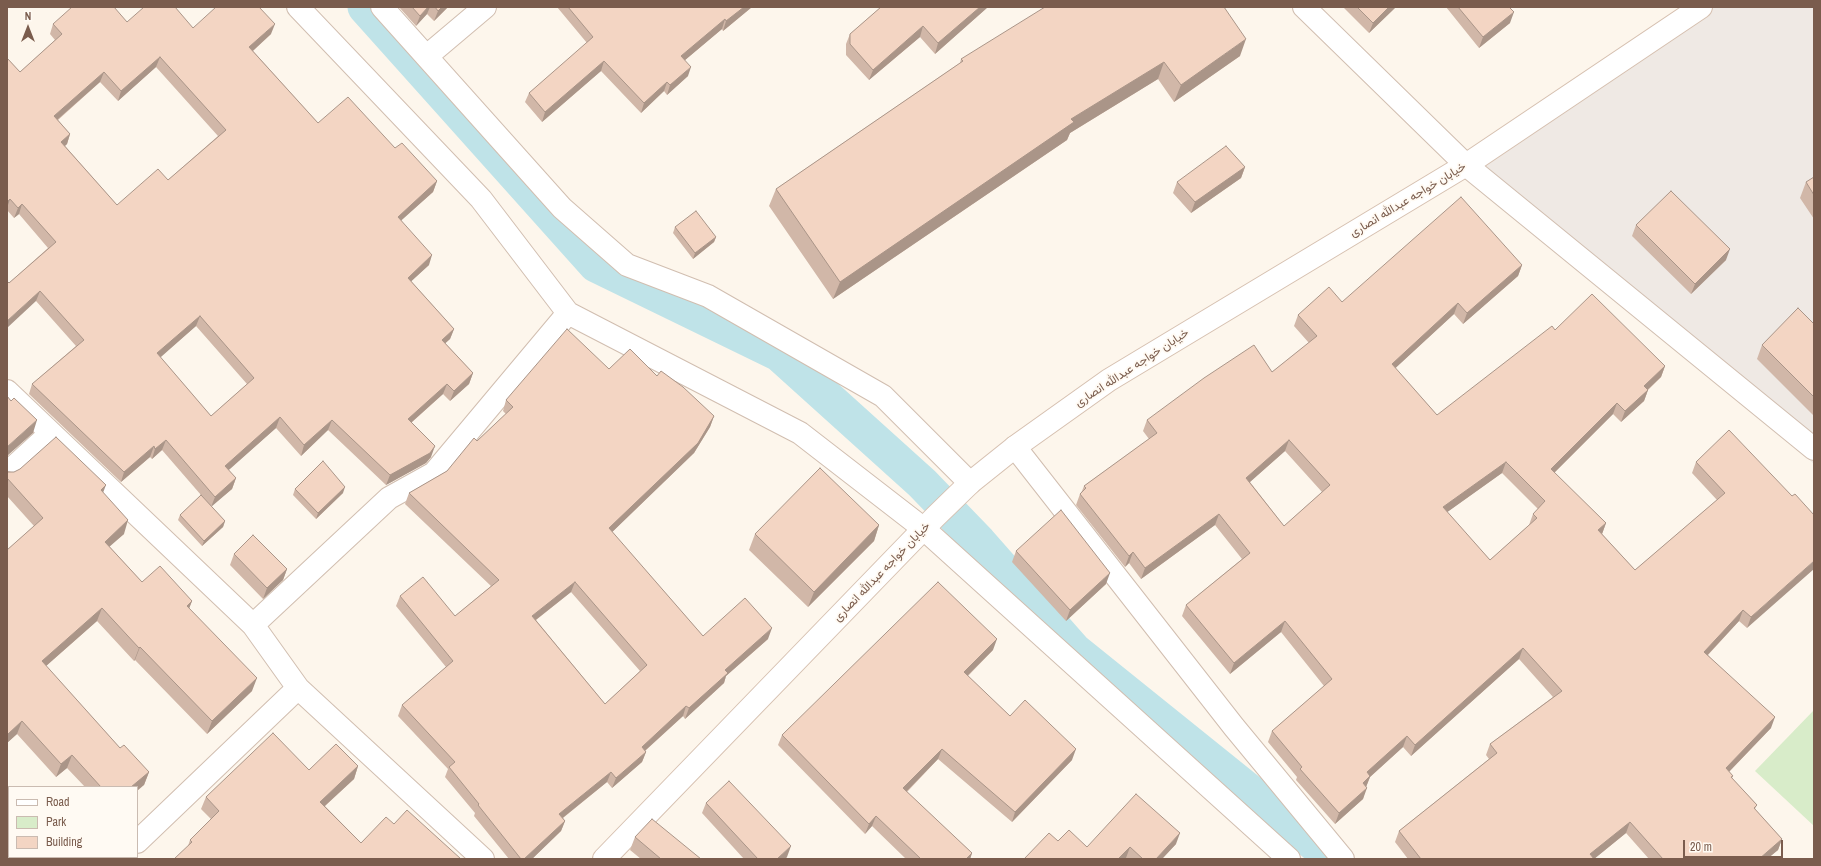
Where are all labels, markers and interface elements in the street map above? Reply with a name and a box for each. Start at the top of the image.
north arrow [8,8,48,48]
text: N [25,9,31,23]
street label: خیابان خواجه عبدالله انصاری [1347,160,1469,240]
street label: خیابان خواجه عبدالله انصاری [1072,326,1192,410]
street label: خیابان خواجه عبدالله انصاری [831,519,933,625]
legend [8,786,138,858]
text: Road [46,794,70,810]
text: Park [46,814,66,830]
scale bar [1685,832,1785,858]
text: Building [46,834,82,850]
text: 20 m [1690,839,1712,855]

